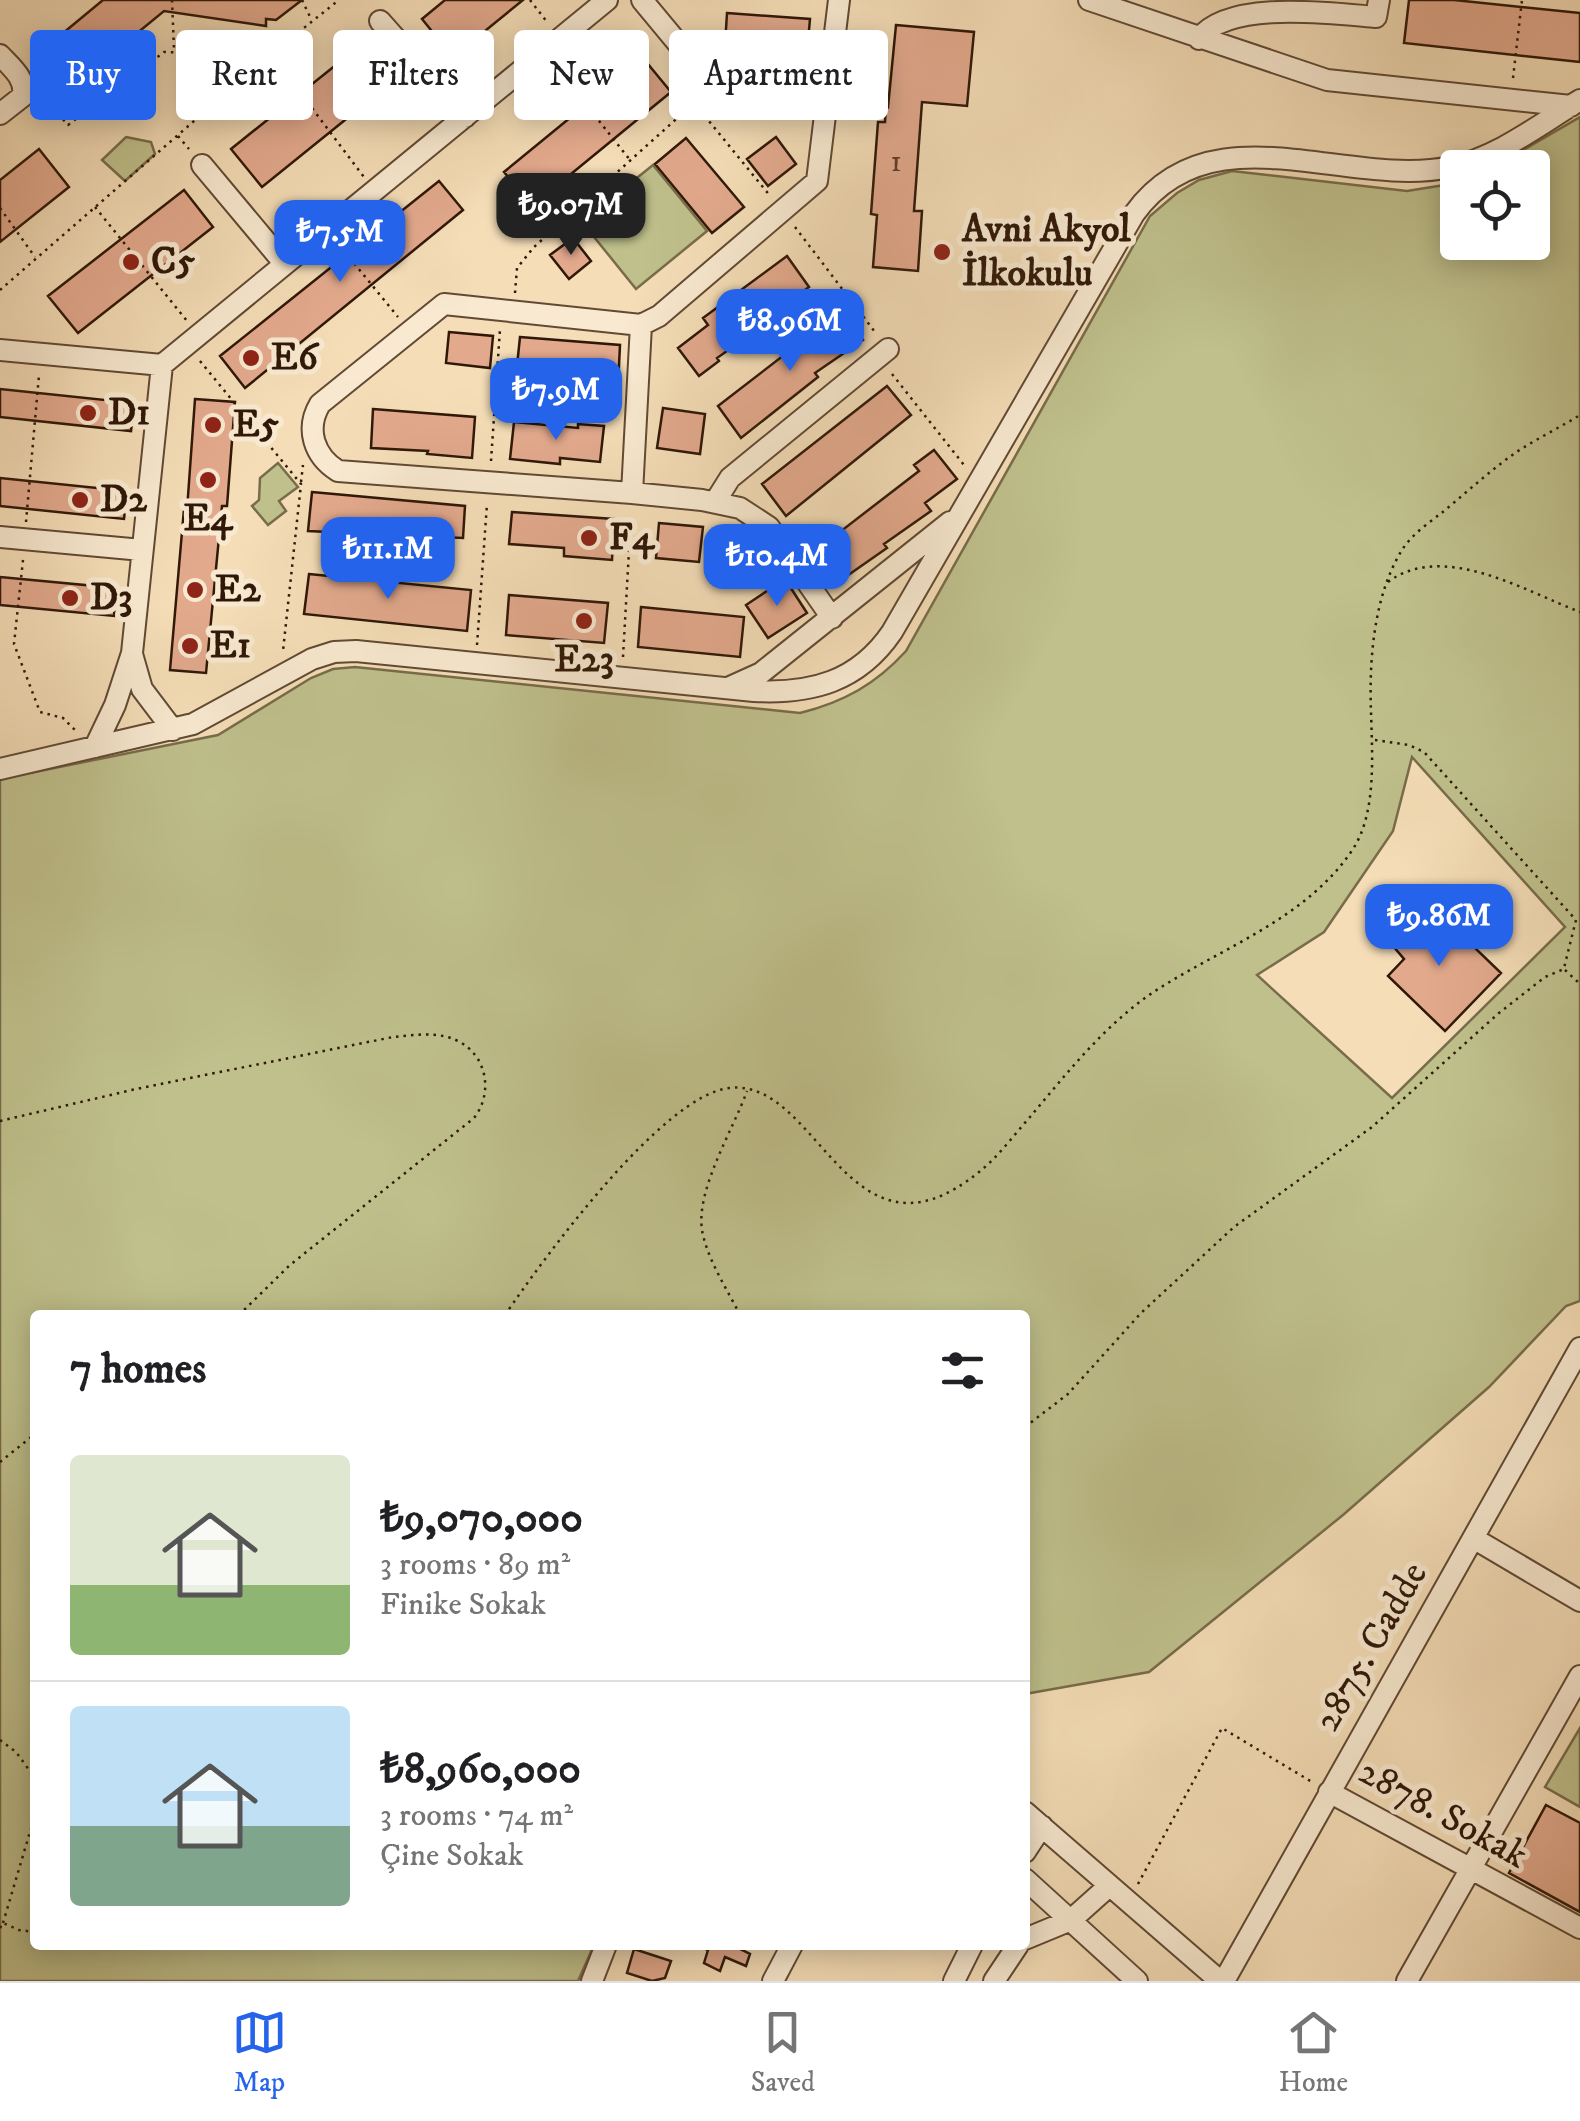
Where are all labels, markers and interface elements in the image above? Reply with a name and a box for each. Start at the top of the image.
chip: Buy [30,30,156,120]
chip: Rent [176,30,313,120]
chip: Filters [333,30,494,120]
chip: New [514,30,649,120]
chip: Apartment [669,30,888,120]
house number: 1 [890,142,902,182]
map controls [1440,150,1550,260]
button: locate [1440,150,1550,260]
pin: ₺9.07M [490,173,652,258]
text: ₺9.07M [518,185,624,225]
pin: ₺7.5M [270,200,410,285]
place label: Avni Akyol İlkokulu [961,206,1131,298]
text: ₺7.5M [296,212,384,252]
place label: C5 [151,238,195,286]
marker: Avni Akyol İlkokulu [931,241,953,263]
marker: C5 [120,251,142,273]
pin: ₺8.96M [709,289,871,374]
text: ₺8.96M [738,301,842,341]
place label: E6 [271,334,320,382]
marker: E6 [240,347,262,369]
pin: ₺7.9M [486,358,626,443]
text: ₺7.9M [512,370,600,410]
place label: D1 [108,389,150,437]
place label: E5 [233,401,279,449]
marker: D1 [77,402,99,424]
marker: E5 [202,414,224,436]
marker: E4 [197,469,219,491]
place label: D2 [100,476,147,524]
marker: D2 [69,489,91,511]
place label: E4 [184,495,235,543]
place label: F4 [609,514,656,562]
pin: ₺11.1M [307,517,469,602]
pin: ₺10.4M [696,524,858,609]
marker: F4 [578,527,600,549]
text: ₺11.1M [343,529,433,569]
text: ₺10.4M [726,536,828,576]
place label: E2 [215,566,261,614]
place label: D3 [90,574,133,622]
marker: E2 [184,579,206,601]
marker: D3 [59,587,81,609]
marker: E23 [573,610,595,632]
place label: E1 [210,622,251,670]
marker: E1 [179,635,201,657]
place label: E23 [554,636,614,684]
pin: ₺9.86M [1358,884,1520,969]
text: ₺9.86M [1387,896,1491,936]
icon: filters [935,1343,990,1398]
text: 7 homes [70,1344,206,1396]
text: ₺9,070,000 [380,1493,583,1545]
icon: home [150,1495,270,1615]
text: 3 rooms · 89 m² [380,1545,570,1585]
street label: 2875. Cadde [1303,1554,1439,1740]
text: Finike Sokak [380,1585,546,1625]
text: ₺8,960,000 [380,1744,581,1796]
icon: home [150,1746,270,1866]
street label: 2878. Sokak [1350,1748,1536,1880]
text: 3 rooms · 74 m² [380,1796,573,1836]
text: Çine Sokak [380,1836,524,1876]
tab: Map [232,2005,287,2100]
tab: Saved [751,2005,815,2100]
tab: Home [1279,2005,1348,2100]

